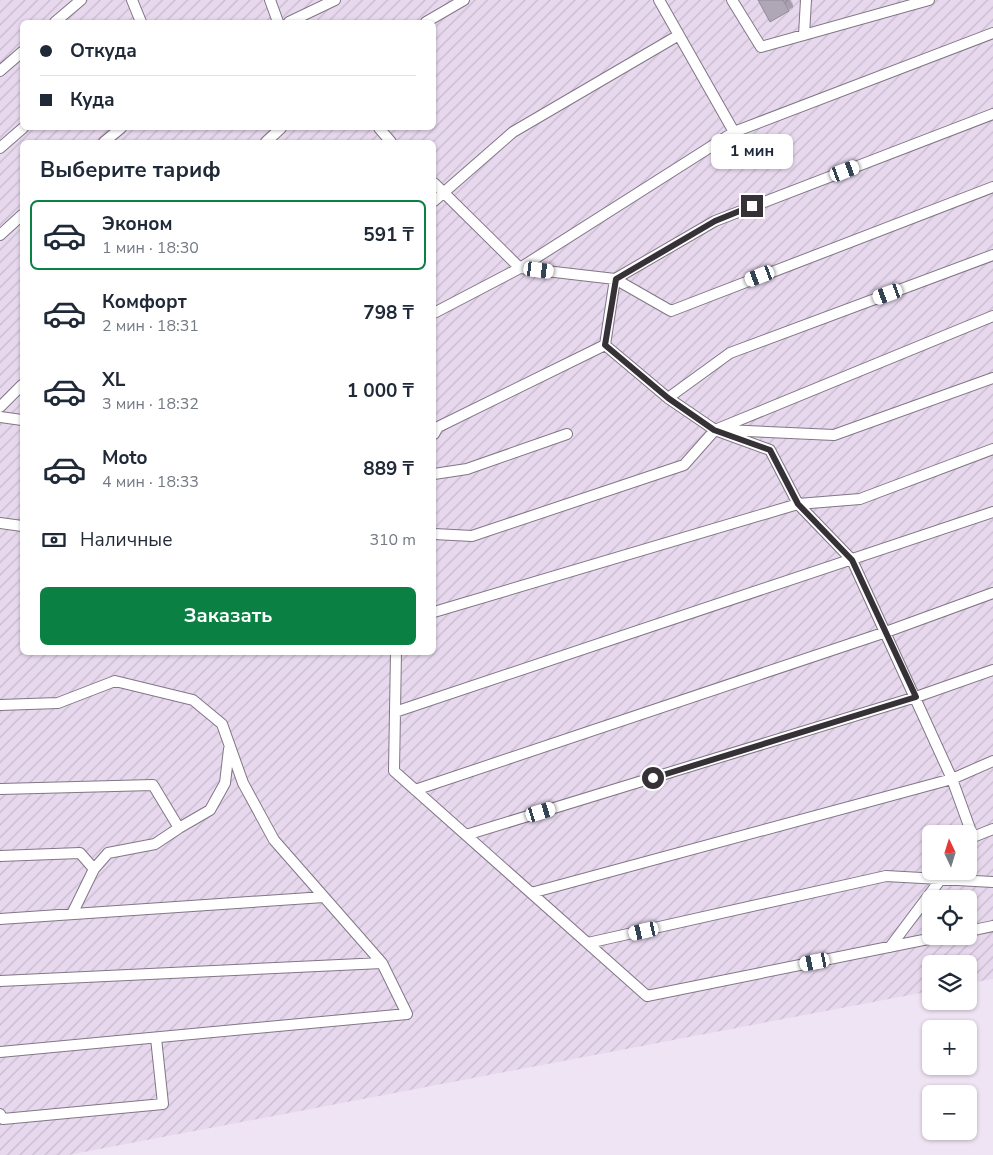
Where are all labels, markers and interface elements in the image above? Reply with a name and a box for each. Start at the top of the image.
text: Откуда [70,38,137,64]
text: Куда [70,87,115,113]
callout: 1 мин [711,134,793,168]
text: 1 мин [730,140,774,162]
text: Выберите тариф [40,155,221,185]
car [828,159,861,183]
route end [741,195,763,217]
text: Эконом [102,211,173,237]
icon: car [42,213,87,258]
text: 591 ₸ [363,222,414,248]
text: 1 мин · 18:30 [102,237,199,259]
car [523,261,554,279]
car [743,264,776,288]
car [871,282,904,306]
text: Комфорт [102,289,187,315]
icon: car [42,291,87,336]
text: 798 ₸ [363,300,414,326]
text: 2 мин · 18:31 [102,315,199,337]
text: XL [102,367,125,393]
icon: car [42,369,87,414]
text: 1 000 ₸ [347,378,414,404]
text: 3 мин · 18:32 [102,393,199,415]
text: Moto [102,445,148,471]
icon: car [42,447,87,492]
text: 889 ₸ [363,456,414,482]
text: 4 мин · 18:33 [102,471,199,493]
icon: cash [40,526,68,554]
text: Наличные [80,527,173,553]
text: 310 m [369,529,416,551]
button: Заказать [40,587,416,645]
route start [642,767,664,789]
car [524,800,557,824]
north arrow [922,825,978,880]
map controls [922,825,977,1140]
button: locate [922,890,977,945]
car [627,920,660,942]
car [798,952,831,972]
button: layers [922,955,977,1010]
button: + [922,1020,977,1075]
button: − [922,1085,977,1140]

